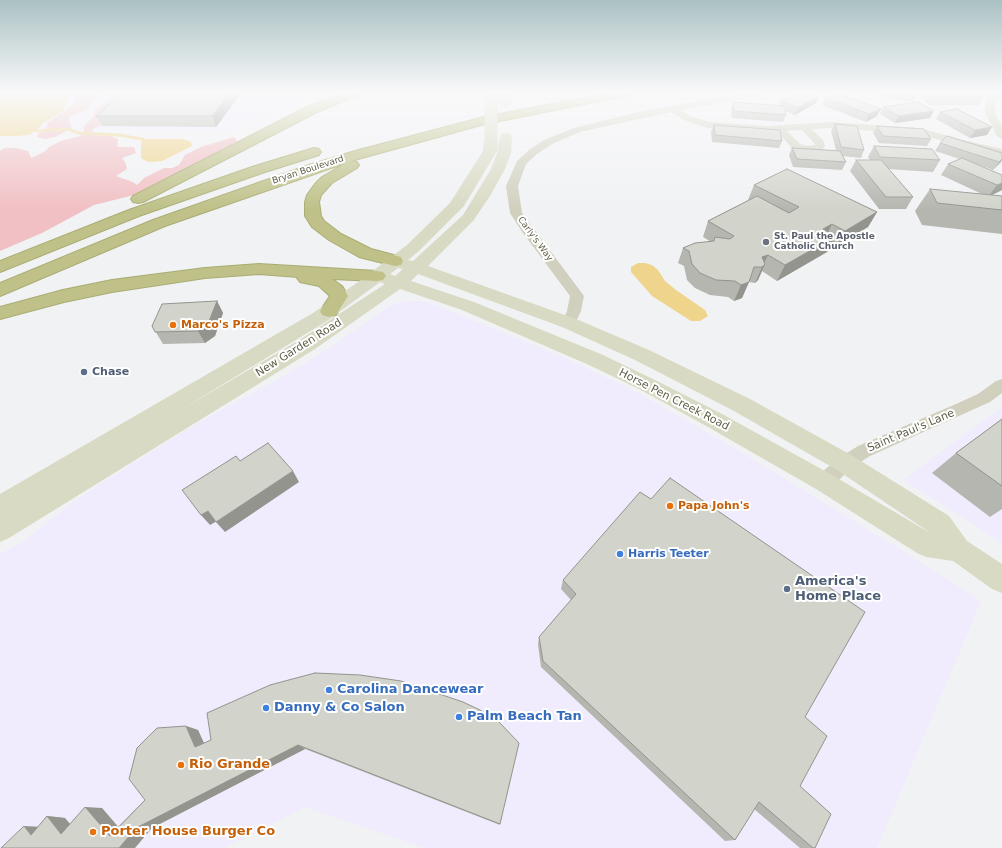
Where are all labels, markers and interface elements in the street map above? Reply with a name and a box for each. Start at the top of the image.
street label: Bryan Boulevard [271,153,345,187]
street label: Carly's Way [515,215,555,263]
place label: St. Paul the Apostle Catholic Church [774,232,875,253]
marker: St. Paul the Apostle Catholic Church [761,237,771,247]
street label: New Garden Road [254,316,344,380]
place label: Marco's Pizza [181,318,265,332]
marker: Marco's Pizza [168,320,178,330]
place label: Chase [92,365,129,379]
street label: Horse Pen Creek Road [617,366,731,434]
marker: Chase [79,367,89,377]
street label: Saint Paul's Lane [865,407,957,455]
place label: Papa John's [678,499,750,513]
marker: Papa John's [665,501,675,511]
place label: Harris Teeter [628,547,709,561]
marker: Harris Teeter [615,549,625,559]
place label: America's Home Place [795,574,881,605]
marker: America's Home Place [782,584,792,594]
place label: Carolina Dancewear [337,682,483,698]
marker: Carolina Dancewear [324,685,334,695]
place label: Danny & Co Salon [274,700,405,716]
marker: Danny & Co Salon [261,703,271,713]
place label: Palm Beach Tan [467,709,582,725]
marker: Palm Beach Tan [454,712,464,722]
place label: Rio Grande [189,757,270,773]
marker: Rio Grande [176,760,186,770]
place label: Porter House Burger Co [101,824,275,840]
marker: Porter House Burger Co [88,827,98,837]

